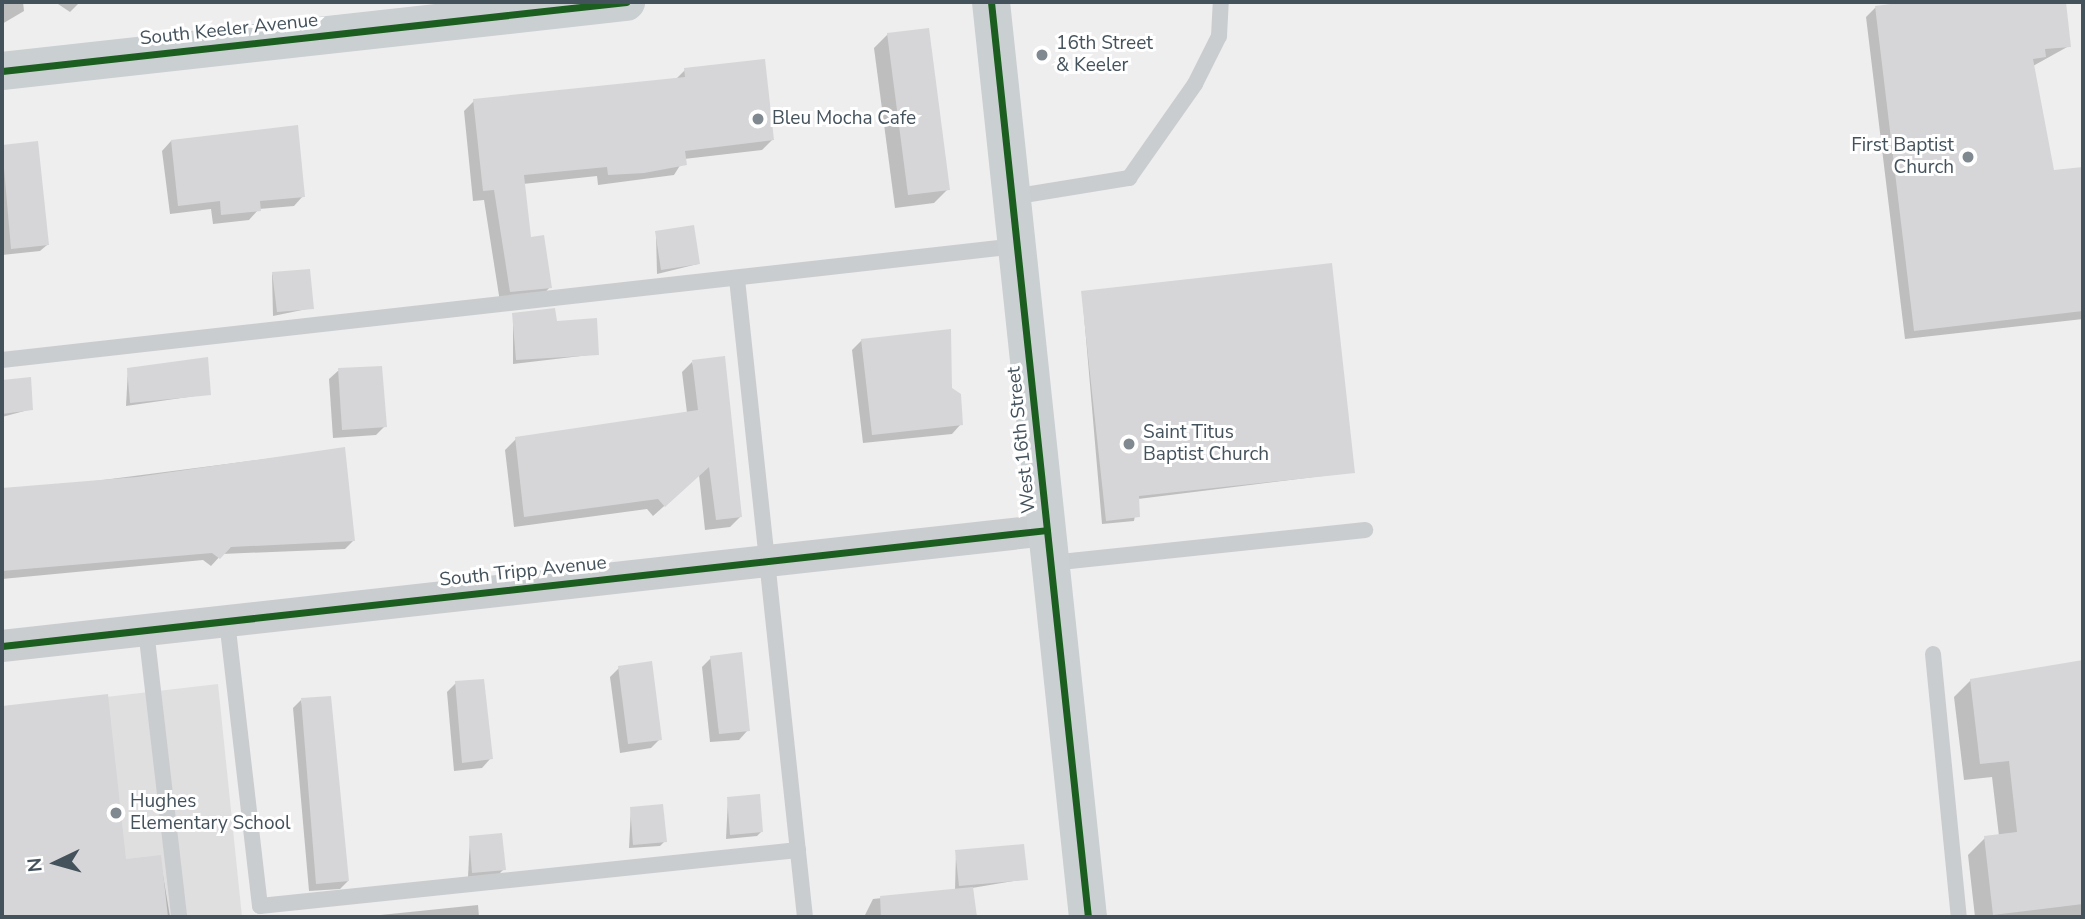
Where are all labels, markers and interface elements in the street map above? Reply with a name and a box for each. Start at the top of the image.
street label: South Keeler Avenue [139,9,319,51]
place label: 16th Street & Keeler [1056,33,1153,77]
marker: 16th Street & Keeler [1034,47,1050,63]
place label: Bleu Mocha Cafe [772,108,916,130]
marker: Bleu Mocha Cafe [750,111,766,127]
place label: First Baptist Church [1851,135,1954,179]
marker: First Baptist Church [1960,149,1976,165]
street label: West 16th Street [1003,365,1041,515]
place label: Saint Titus Baptist Church [1143,422,1269,466]
marker: Saint Titus Baptist Church [1121,436,1137,452]
street label: South Tripp Avenue [438,552,608,592]
place label: Hughes Elementary School [130,791,291,835]
marker: Hughes Elementary School [108,805,124,821]
north arrow [21,828,91,898]
text: N [22,857,49,873]

